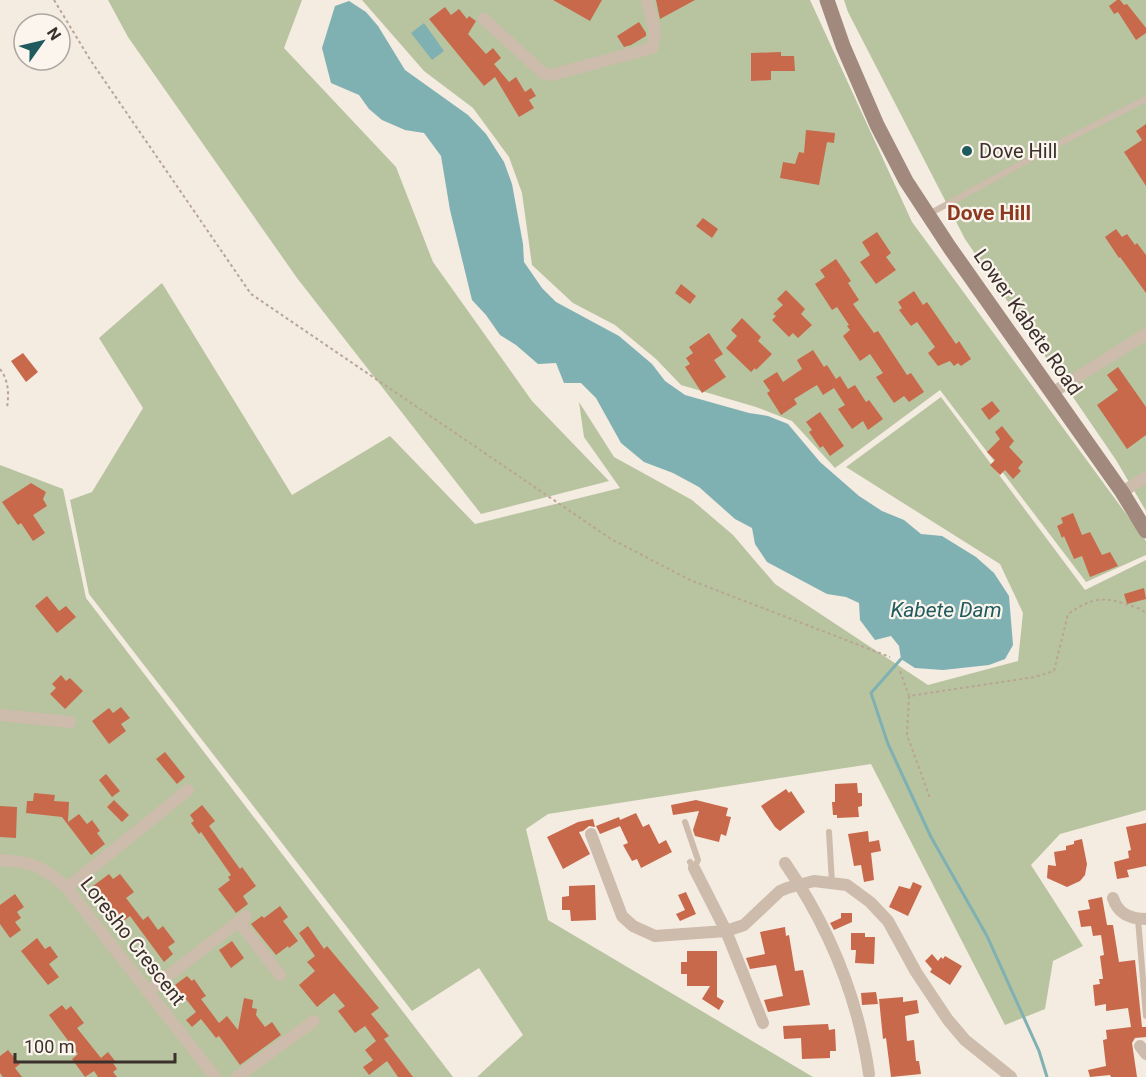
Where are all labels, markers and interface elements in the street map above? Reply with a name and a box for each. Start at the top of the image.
north arrow [12,12,72,72]
text: N [43,24,65,44]
place label: Dove Hill [979,139,1057,163]
marker: Dove Hill [960,144,974,158]
district label: Dove Hill [947,201,1031,225]
street label: Lower Kabete Road [969,244,1087,400]
water label: Kabete Dam [890,598,1002,622]
street label: Loresho Crescent [75,872,191,1010]
scale bar [15,1026,176,1064]
text: 100 m [24,1036,75,1057]

